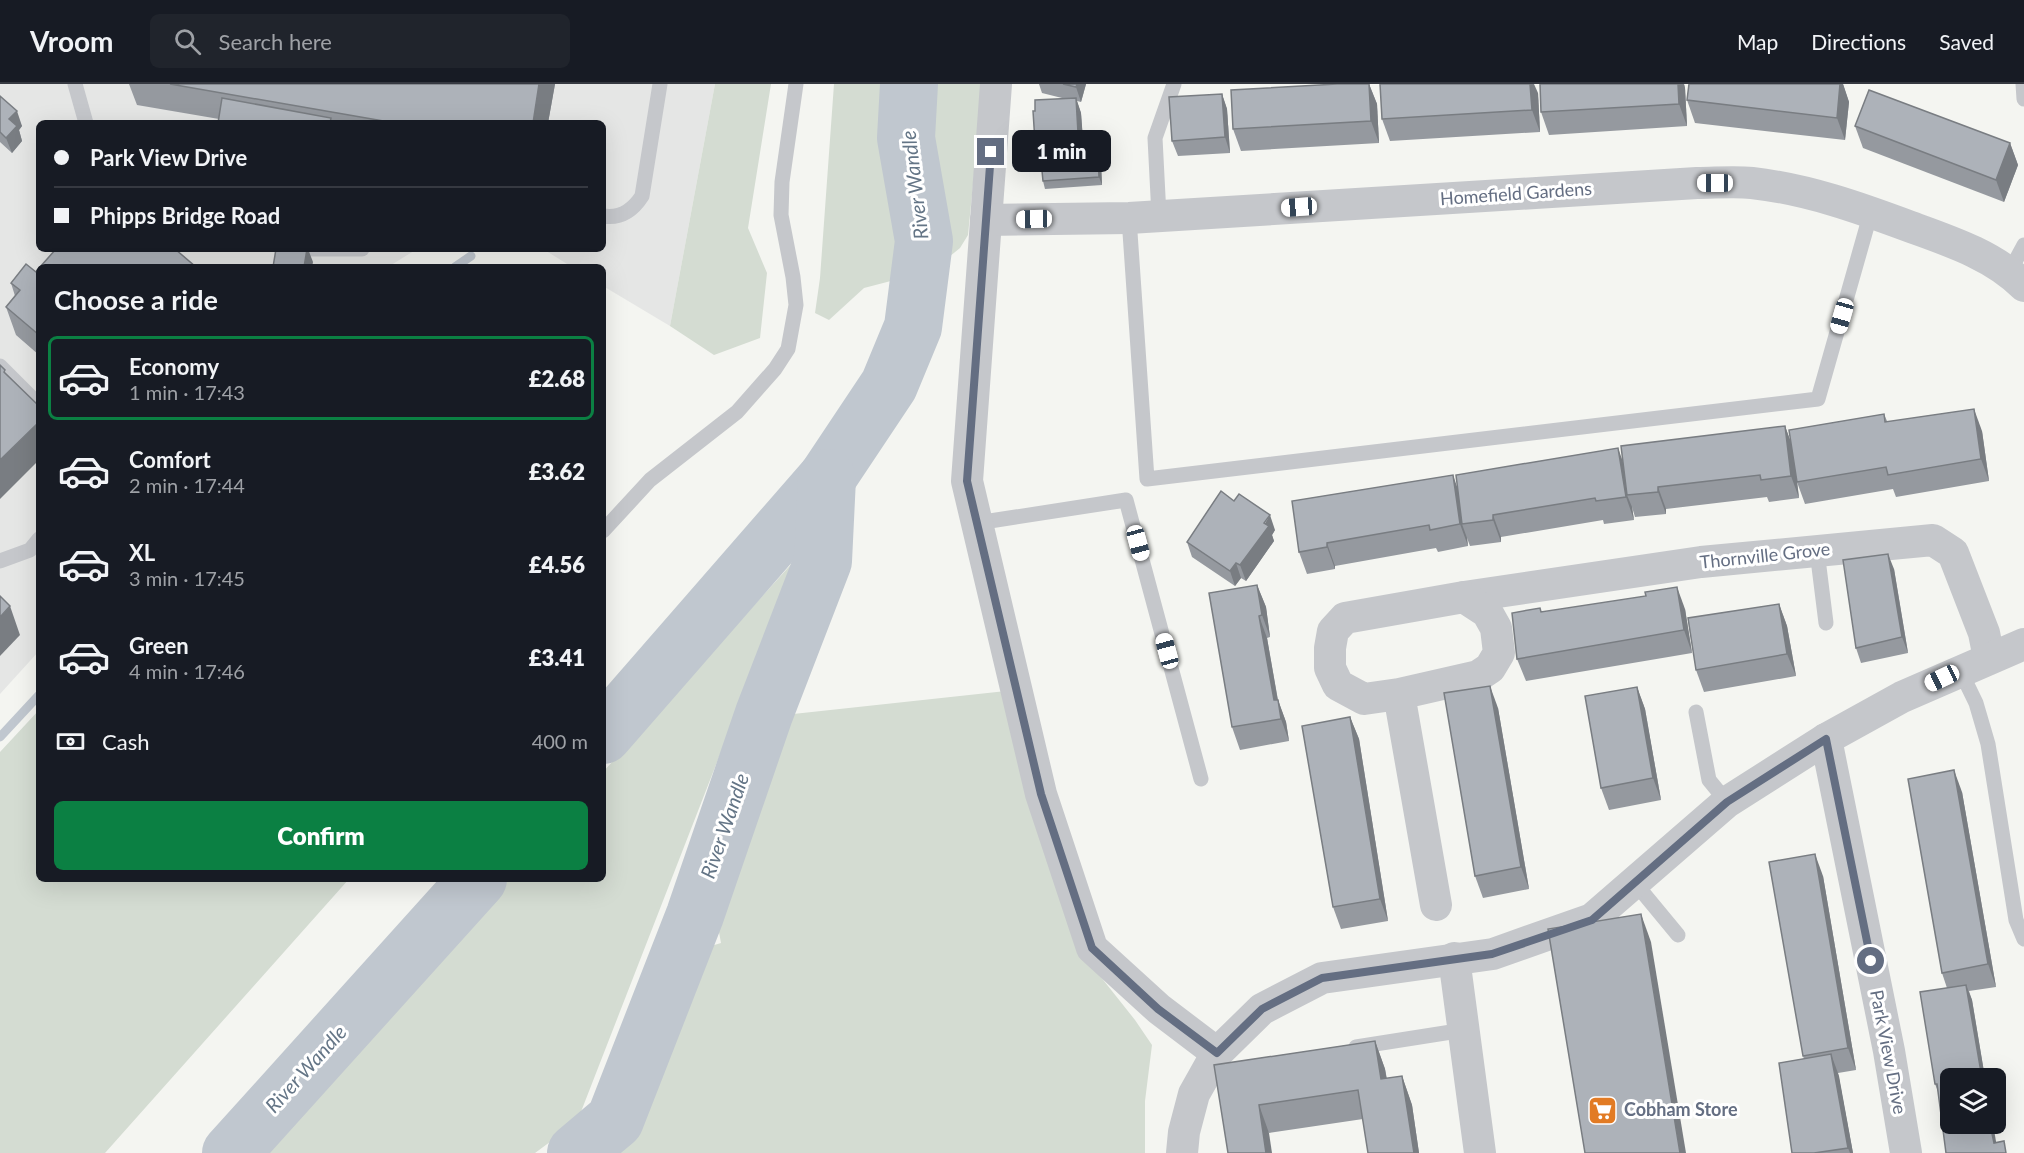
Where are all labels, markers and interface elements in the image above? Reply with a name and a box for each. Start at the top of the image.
search box [150,14,570,68]
text: Vroom [30,24,114,58]
icon: search [171,25,204,58]
text: Search here [219,28,332,55]
text: Map [1737,29,1778,54]
text: Directions [1811,29,1906,54]
text: Saved [1939,29,1994,54]
water label: River Wandle [895,129,933,241]
callout: 1 min [1012,131,1111,173]
route end [977,138,1004,165]
text: 1 min [1037,139,1086,163]
text: Park View Drive [90,144,247,171]
car [1697,174,1733,192]
street label: Homefield Gardens [1439,177,1593,209]
car [1280,197,1318,217]
text: Phipps Bridge Road [90,202,280,229]
car [1016,210,1052,228]
text: Choose a ride [54,283,218,316]
car [1828,296,1856,336]
icon: car [57,351,111,405]
text: Economy [129,353,219,380]
text: £2.68 [529,365,585,392]
text: 1 min · 17:43 [129,380,245,404]
icon: car [57,444,111,498]
text: Comfort [129,446,211,473]
text: £3.62 [529,458,585,485]
text: 2 min · 17:44 [129,473,245,497]
car [1125,523,1151,563]
icon: car [57,537,111,591]
street label: Thornville Grove [1699,537,1831,573]
text: XL [129,539,155,566]
text: £4.56 [529,551,585,578]
text: 3 min · 17:45 [129,566,245,590]
icon: car [57,630,111,684]
car [1154,631,1180,671]
text: Green [129,632,189,659]
text: £3.41 [529,644,585,671]
text: 4 min · 17:46 [129,659,245,683]
car [1922,662,1962,694]
icon: cash [54,725,87,758]
text: Cash [102,728,149,755]
text: 400 m [532,729,588,753]
water label: River Wandle [695,770,753,881]
button: Confirm [54,801,588,870]
route start [1857,947,1884,974]
street label: Park View Drive [1866,988,1912,1116]
water label: River Wandle [260,1020,351,1117]
map controls [1940,1068,2006,1134]
button: layers [1940,1068,2006,1134]
supermarket icon: Cobham Store [1587,1094,1619,1126]
place label: Cobham Store [1624,1098,1738,1120]

